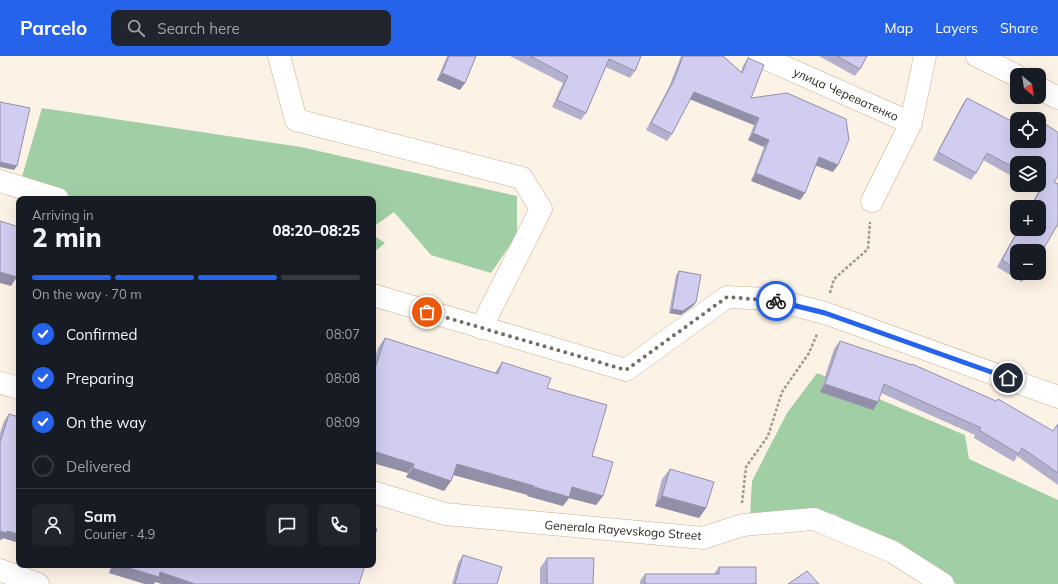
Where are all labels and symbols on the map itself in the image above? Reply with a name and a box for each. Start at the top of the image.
street label: улица Череватенко [791,64,901,124]
north arrow [1010,68,1046,104]
courier [756,281,796,321]
pin [410,295,444,329]
pin [991,361,1025,395]
street label: Generala Rayevskogo Street [544,517,702,543]

